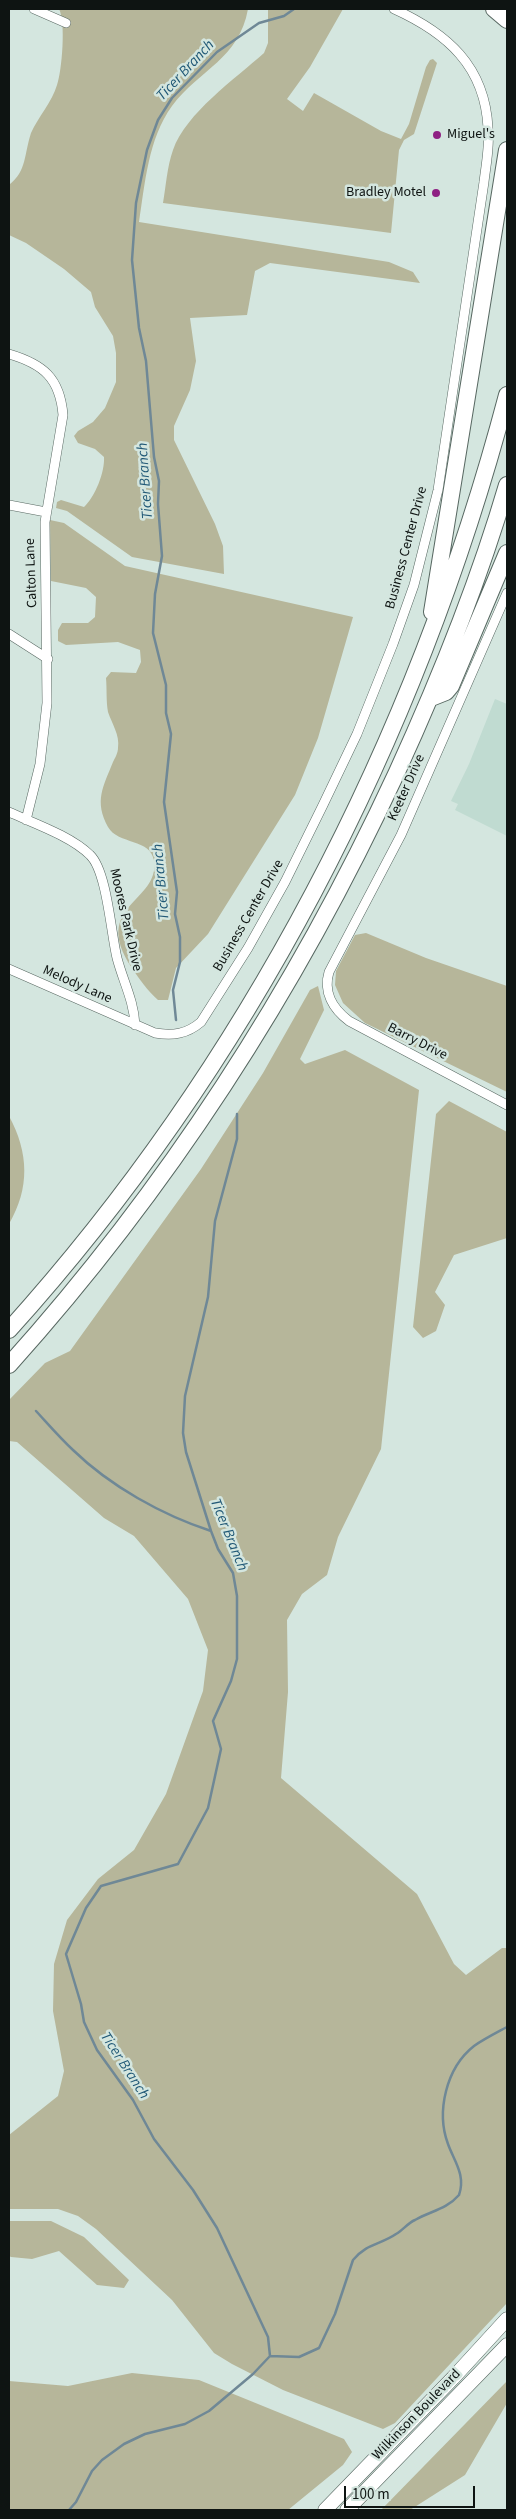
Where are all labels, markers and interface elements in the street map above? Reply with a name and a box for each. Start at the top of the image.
water label: Ticer Branch [153,37,219,105]
place label: Miguel's [447,127,495,143]
marker: Miguel's [431,129,443,141]
place label: Bradley Motel [346,185,426,201]
marker: Bradley Motel [430,187,442,199]
water label: Ticer Branch [134,442,158,520]
street label: Business Center Drive [383,485,431,611]
street label: Calton Lane [22,538,42,608]
street label: Keeter Drive [385,752,429,824]
water label: Ticer Branch [150,843,174,921]
street label: Business Center Drive [210,857,288,975]
street label: Moores Park Drive [105,867,145,973]
street label: Melody Lane [40,962,114,1008]
street label: Barry Drive [384,1020,450,1064]
water label: Ticer Branch [205,1496,251,1574]
water label: Ticer Branch [96,2029,152,2103]
street label: Wilkinson Boulevard [369,2366,465,2464]
scale bar [346,2476,477,2508]
text: 100 m [352,2484,390,2505]

